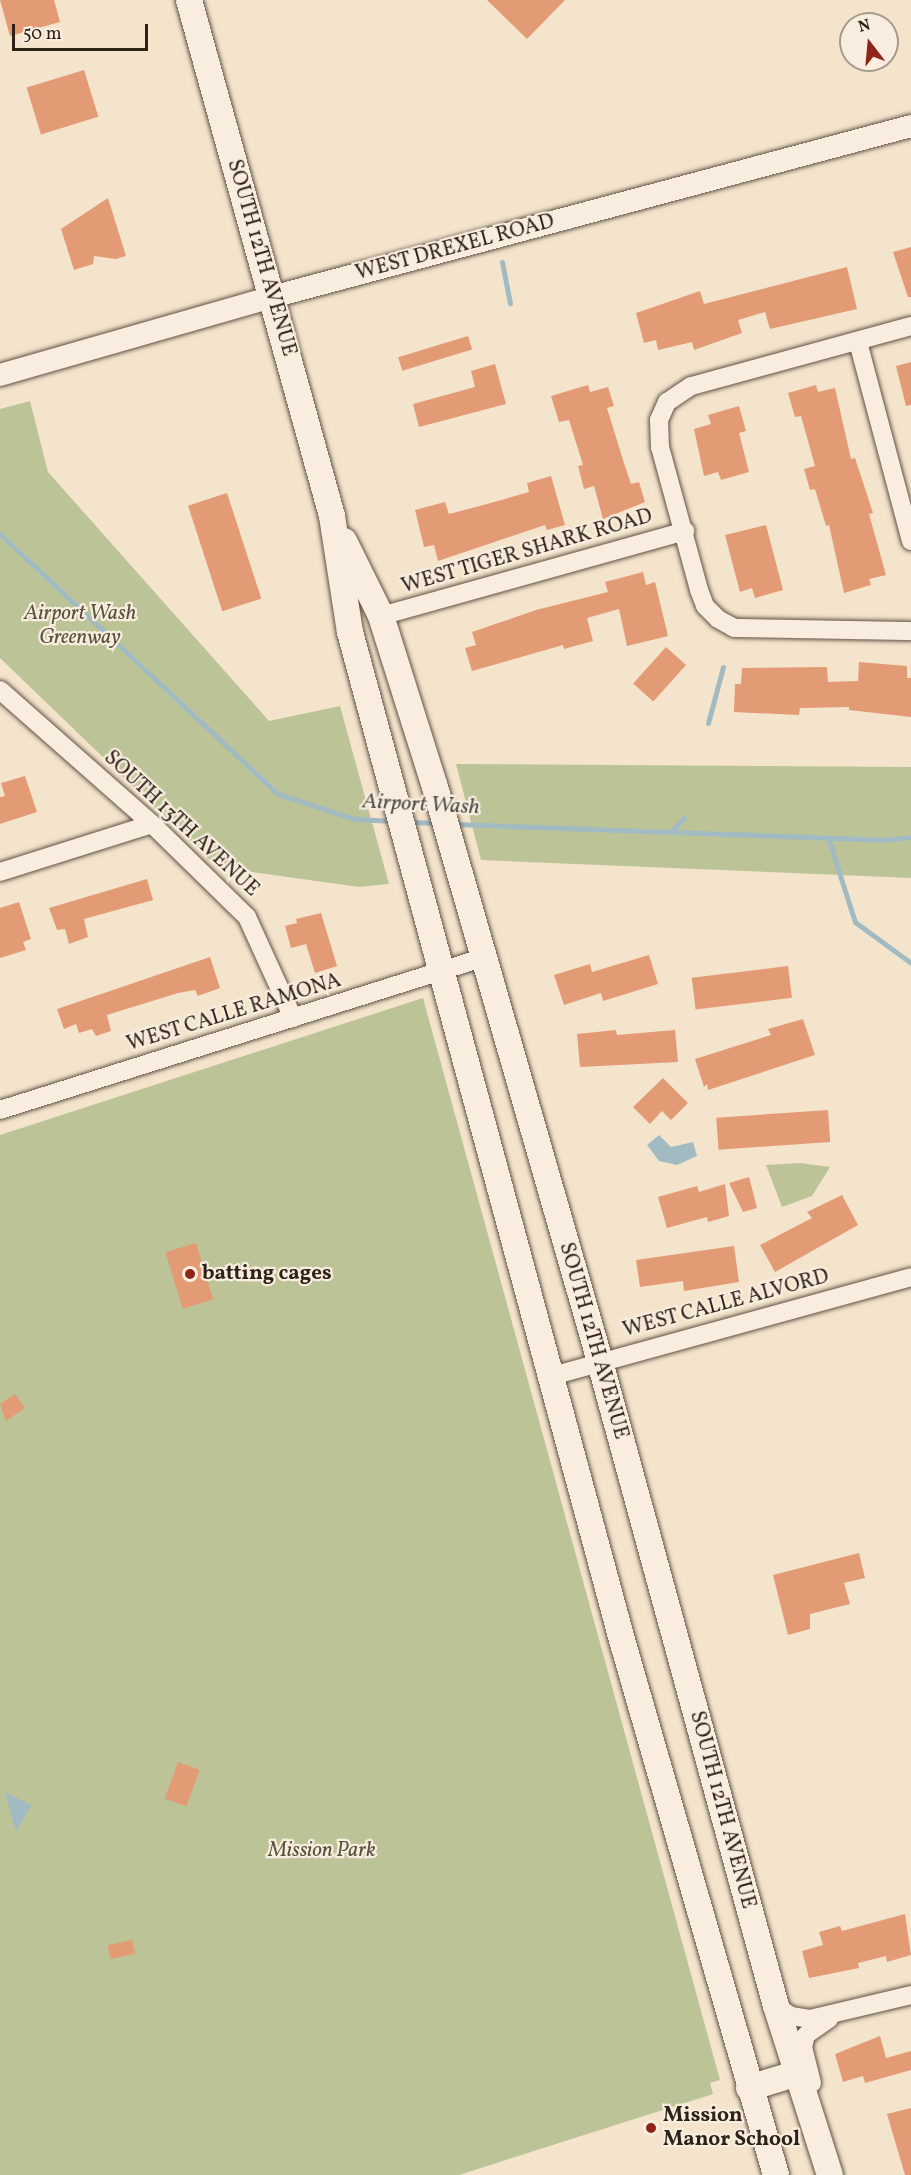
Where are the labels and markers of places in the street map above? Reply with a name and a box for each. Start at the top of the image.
place label: batting cages [202,1261,332,1287]
marker: batting cages [183,1267,197,1281]
place label: Mission Manor School [663,2103,800,2153]
marker: Mission Manor School [644,2121,658,2135]

